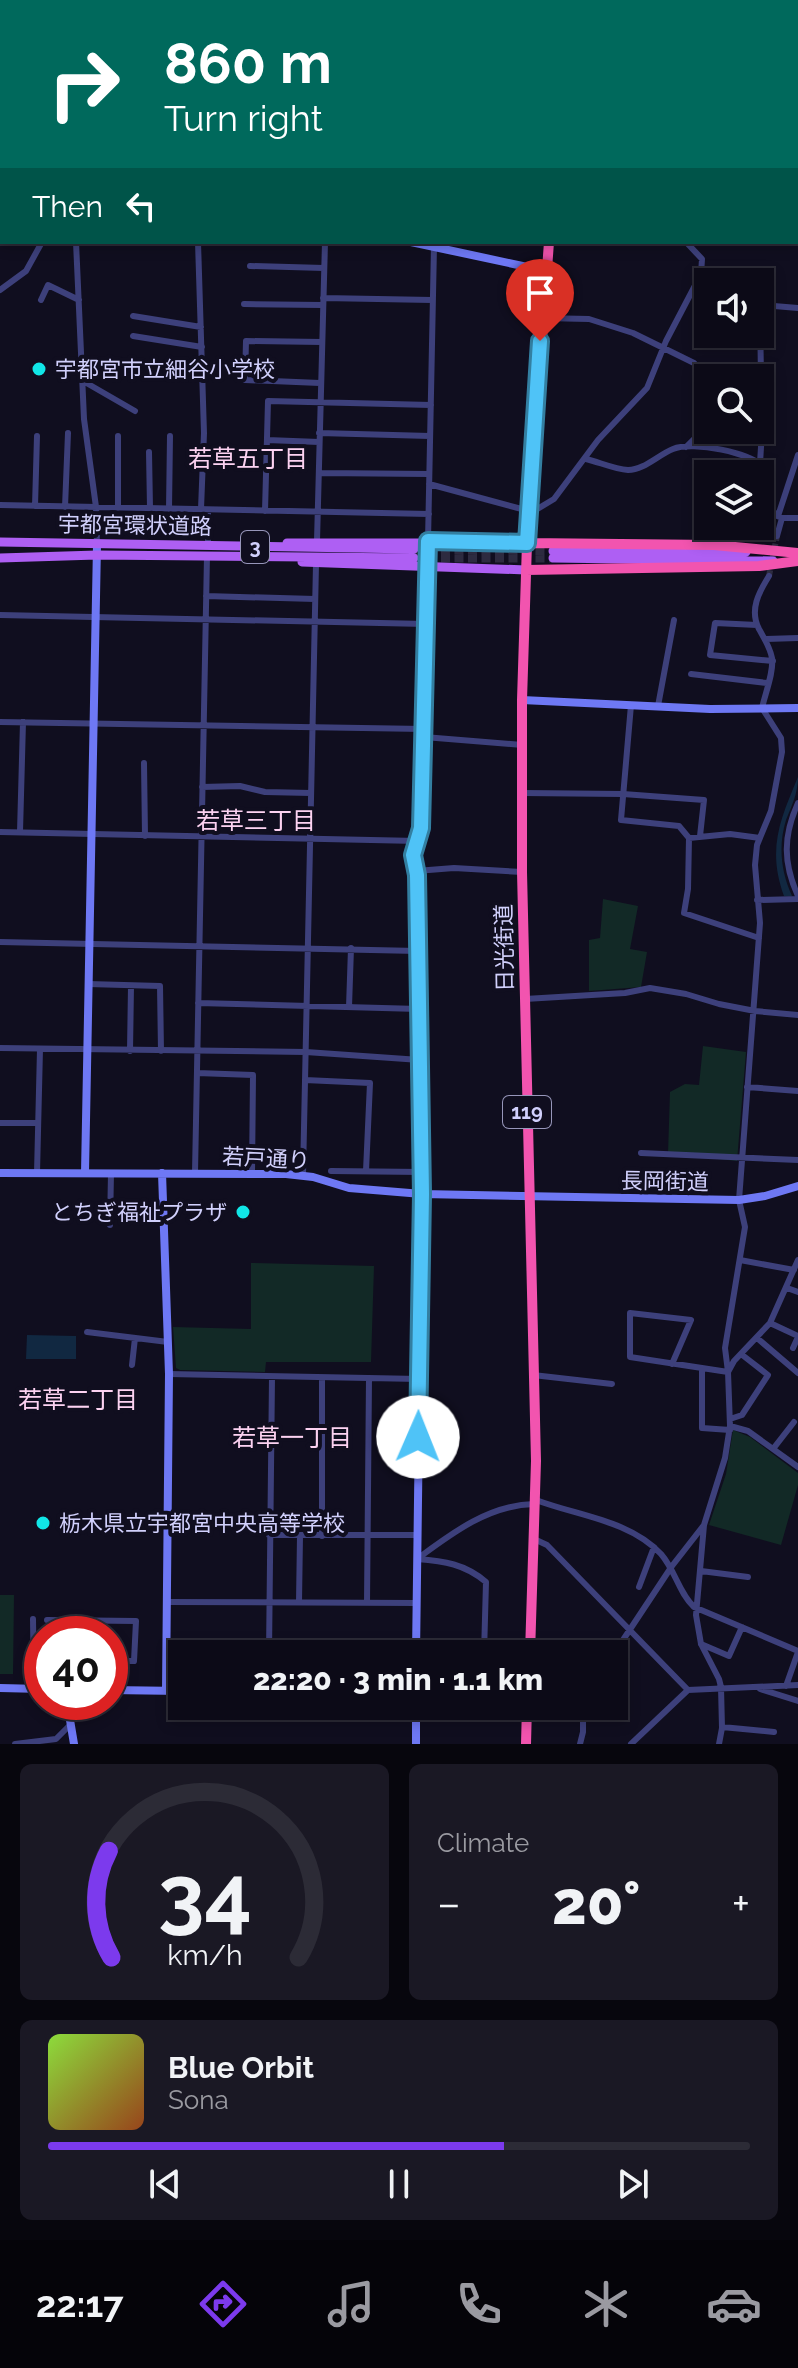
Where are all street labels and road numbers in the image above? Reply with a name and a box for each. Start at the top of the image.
street label: 宇都宮環状道路 [58,511,212,539]
road number: 3 [241,531,269,563]
street label: 日光街道 [490,904,518,992]
road number: 119 [503,1096,551,1128]
street label: 若戸通り [221,1143,311,1173]
street label: 長岡街道 [621,1167,709,1195]

